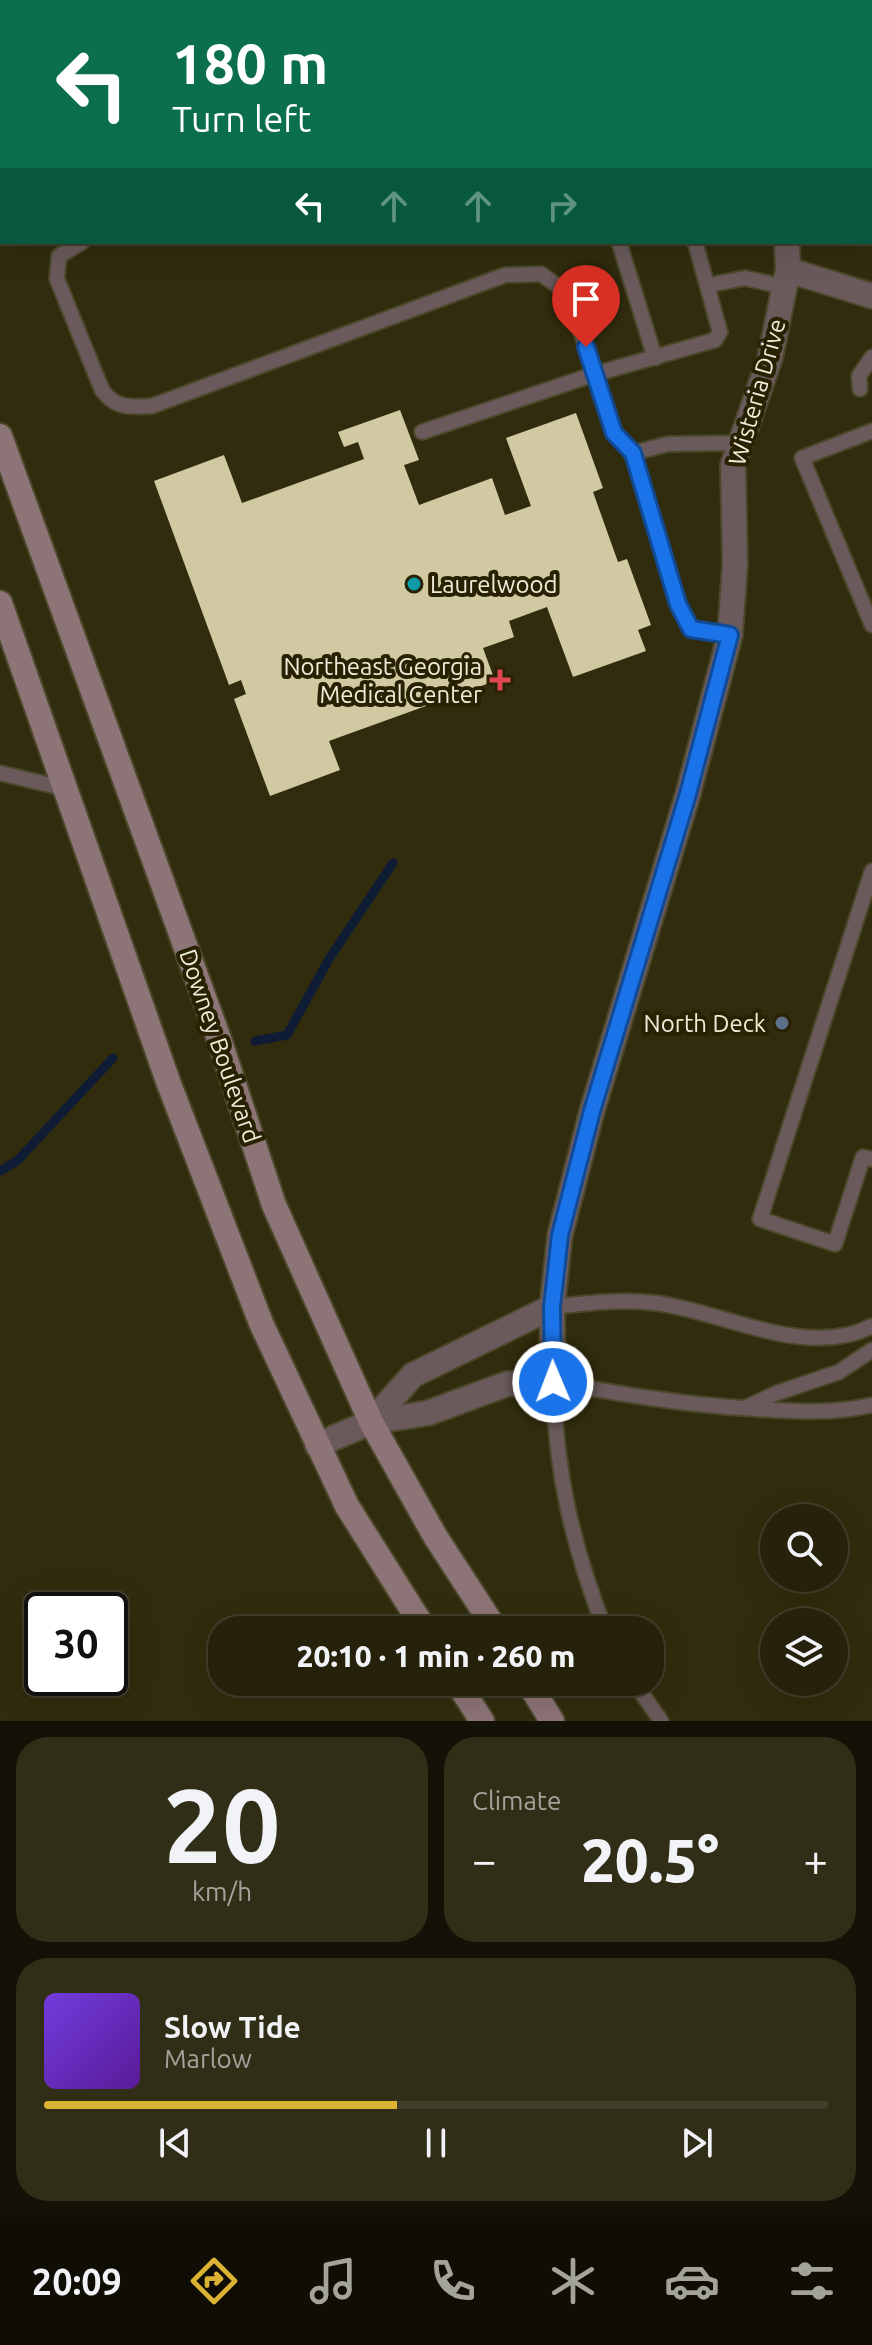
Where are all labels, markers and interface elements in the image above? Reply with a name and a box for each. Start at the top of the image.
icon: left [40,32,144,136]
text: 180 m [172,32,328,95]
text: Turn left [172,98,311,139]
icon: left [288,184,332,228]
icon: ahead [372,184,416,228]
icon: ahead [456,184,500,228]
icon: right [540,184,584,228]
pin [552,265,620,347]
icon: arrive [564,277,608,321]
street label: Wisteria Drive [723,316,791,468]
place label: Laurelwood [430,571,558,598]
marker: Laurelwood [405,575,423,593]
place label: Northeast Georgia Medical Center [283,653,482,708]
marker: Northeast Georgia Medical Center [489,669,511,691]
street label: Downey Boulevard [174,946,266,1146]
place label: North Deck [644,1010,766,1037]
marker: North Deck [773,1014,791,1032]
position arrow [511,1340,595,1424]
map controls [760,1504,848,1696]
button: search [760,1504,848,1592]
speed limit sign: 30 [24,1592,128,1696]
button: layers [760,1608,848,1696]
text: 20:10 · 1 min · 260 m [297,1639,575,1673]
text: 20 [163,1766,281,1883]
text: Climate [472,1786,561,1815]
text: 20.5° [581,1826,719,1893]
text: − [472,1835,497,1884]
text: + [803,1835,828,1884]
text: km/h [192,1877,252,1906]
text: Slow Tide [164,2010,301,2044]
text: Marlow [164,2044,252,2073]
icon: previous [153,2121,197,2165]
icon: pause [414,2121,458,2165]
icon: next [675,2121,719,2165]
icon: directions [186,2253,242,2309]
icon: music [305,2253,361,2309]
icon: phone [425,2253,481,2309]
icon: climate [545,2253,601,2309]
icon: car [664,2253,720,2309]
icon: filters [784,2253,840,2309]
text: 20:09 [32,2261,122,2302]

